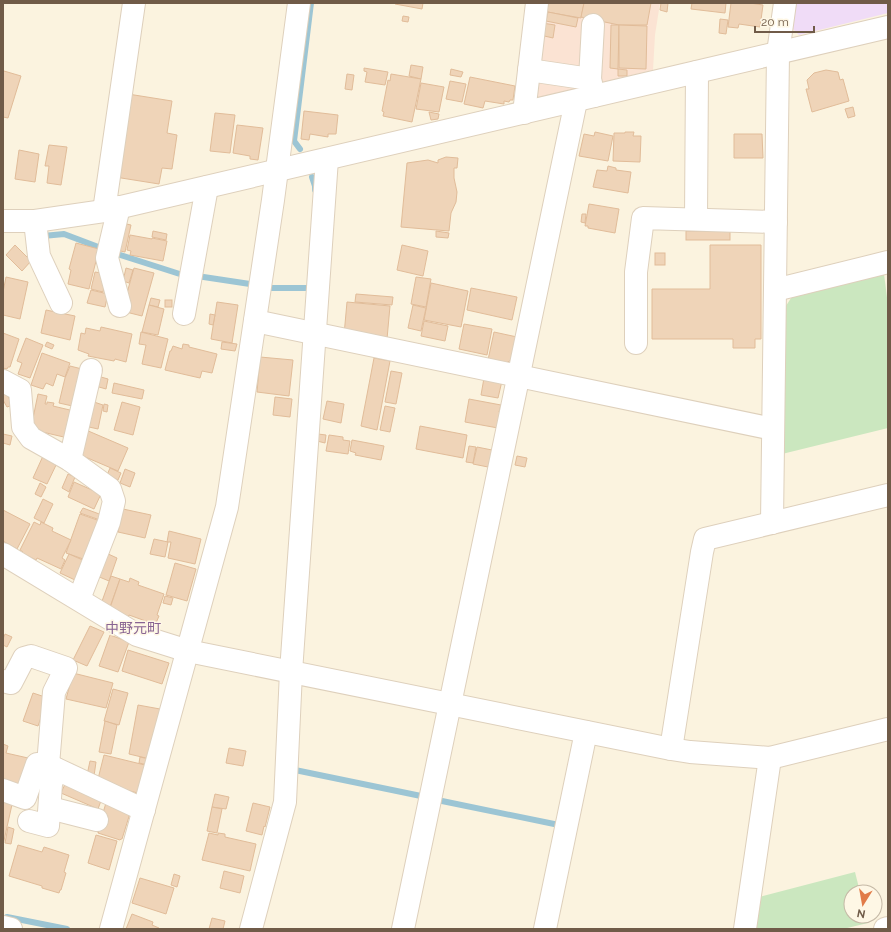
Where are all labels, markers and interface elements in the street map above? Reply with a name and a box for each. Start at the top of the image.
scale bar [755,8,814,34]
text: 20 m [761,15,789,29]
district label: 中野元町 [105,620,161,636]
north arrow [843,884,883,924]
text: N [856,906,867,921]

